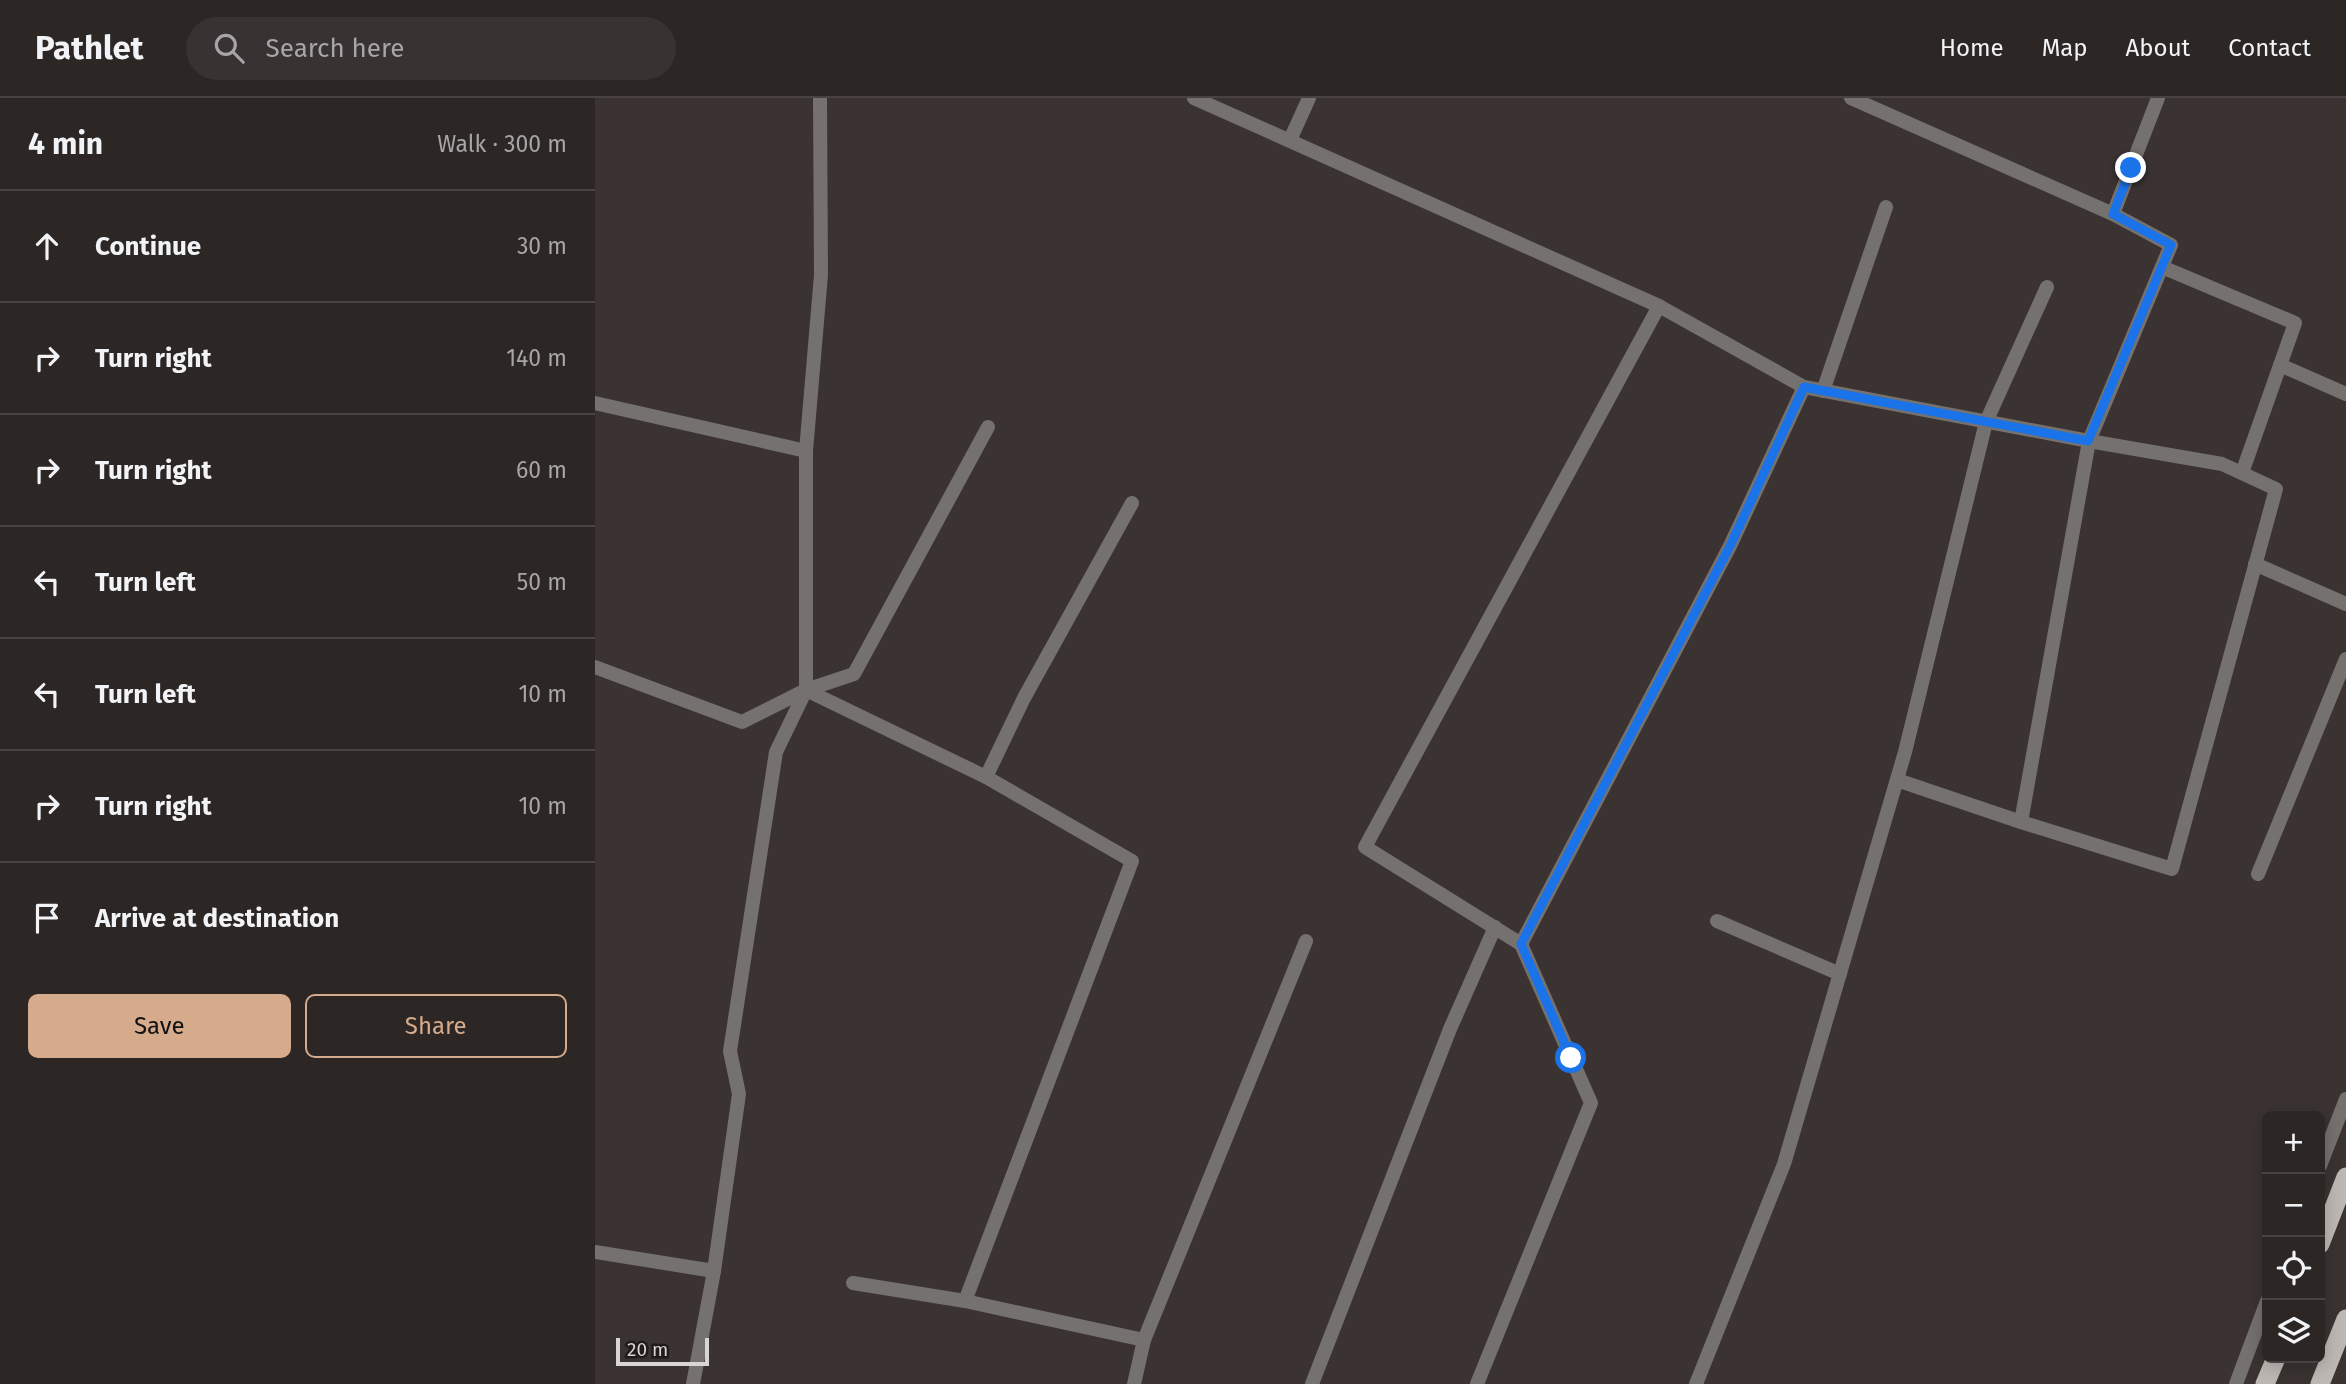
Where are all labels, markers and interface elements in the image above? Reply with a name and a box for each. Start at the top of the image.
search box [186,17,676,80]
text: Pathlet [35,28,144,68]
icon: search [210,29,248,67]
text: Search here [266,33,404,64]
text: Home [1940,34,2004,62]
text: Map [2042,34,2088,62]
text: About [2126,34,2190,62]
text: Contact [2228,34,2311,62]
text: 4 min [28,126,103,162]
text: Walk · 300 m [437,130,567,158]
route end [2115,152,2146,183]
icon: ahead [28,227,66,265]
text: Continue [95,231,201,262]
text: 30 m [517,232,567,260]
icon: right [28,339,66,377]
text: Turn right [95,343,212,374]
text: 140 m [506,344,567,372]
icon: right [28,451,66,489]
text: Turn right [95,455,212,486]
text: 60 m [516,456,567,484]
icon: left [28,563,66,601]
text: Turn left [95,567,196,598]
text: 50 m [517,568,567,596]
icon: left [28,675,66,713]
text: Turn left [95,679,196,710]
text: 10 m [518,680,567,708]
icon: right [28,787,66,825]
text: Turn right [95,791,212,822]
text: 10 m [518,792,567,820]
icon: arrive [28,899,66,937]
text: Arrive at destination [95,903,339,934]
button: Save [28,994,291,1058]
button: Share [305,994,567,1058]
route start [1555,1042,1586,1073]
map controls [2262,1111,2325,1363]
button: + [2262,1111,2325,1174]
button: − [2262,1174,2325,1237]
button: locate [2262,1237,2325,1300]
button: layers [2262,1300,2325,1363]
scale bar [616,1335,709,1367]
text: 20 m [627,1338,668,1361]

